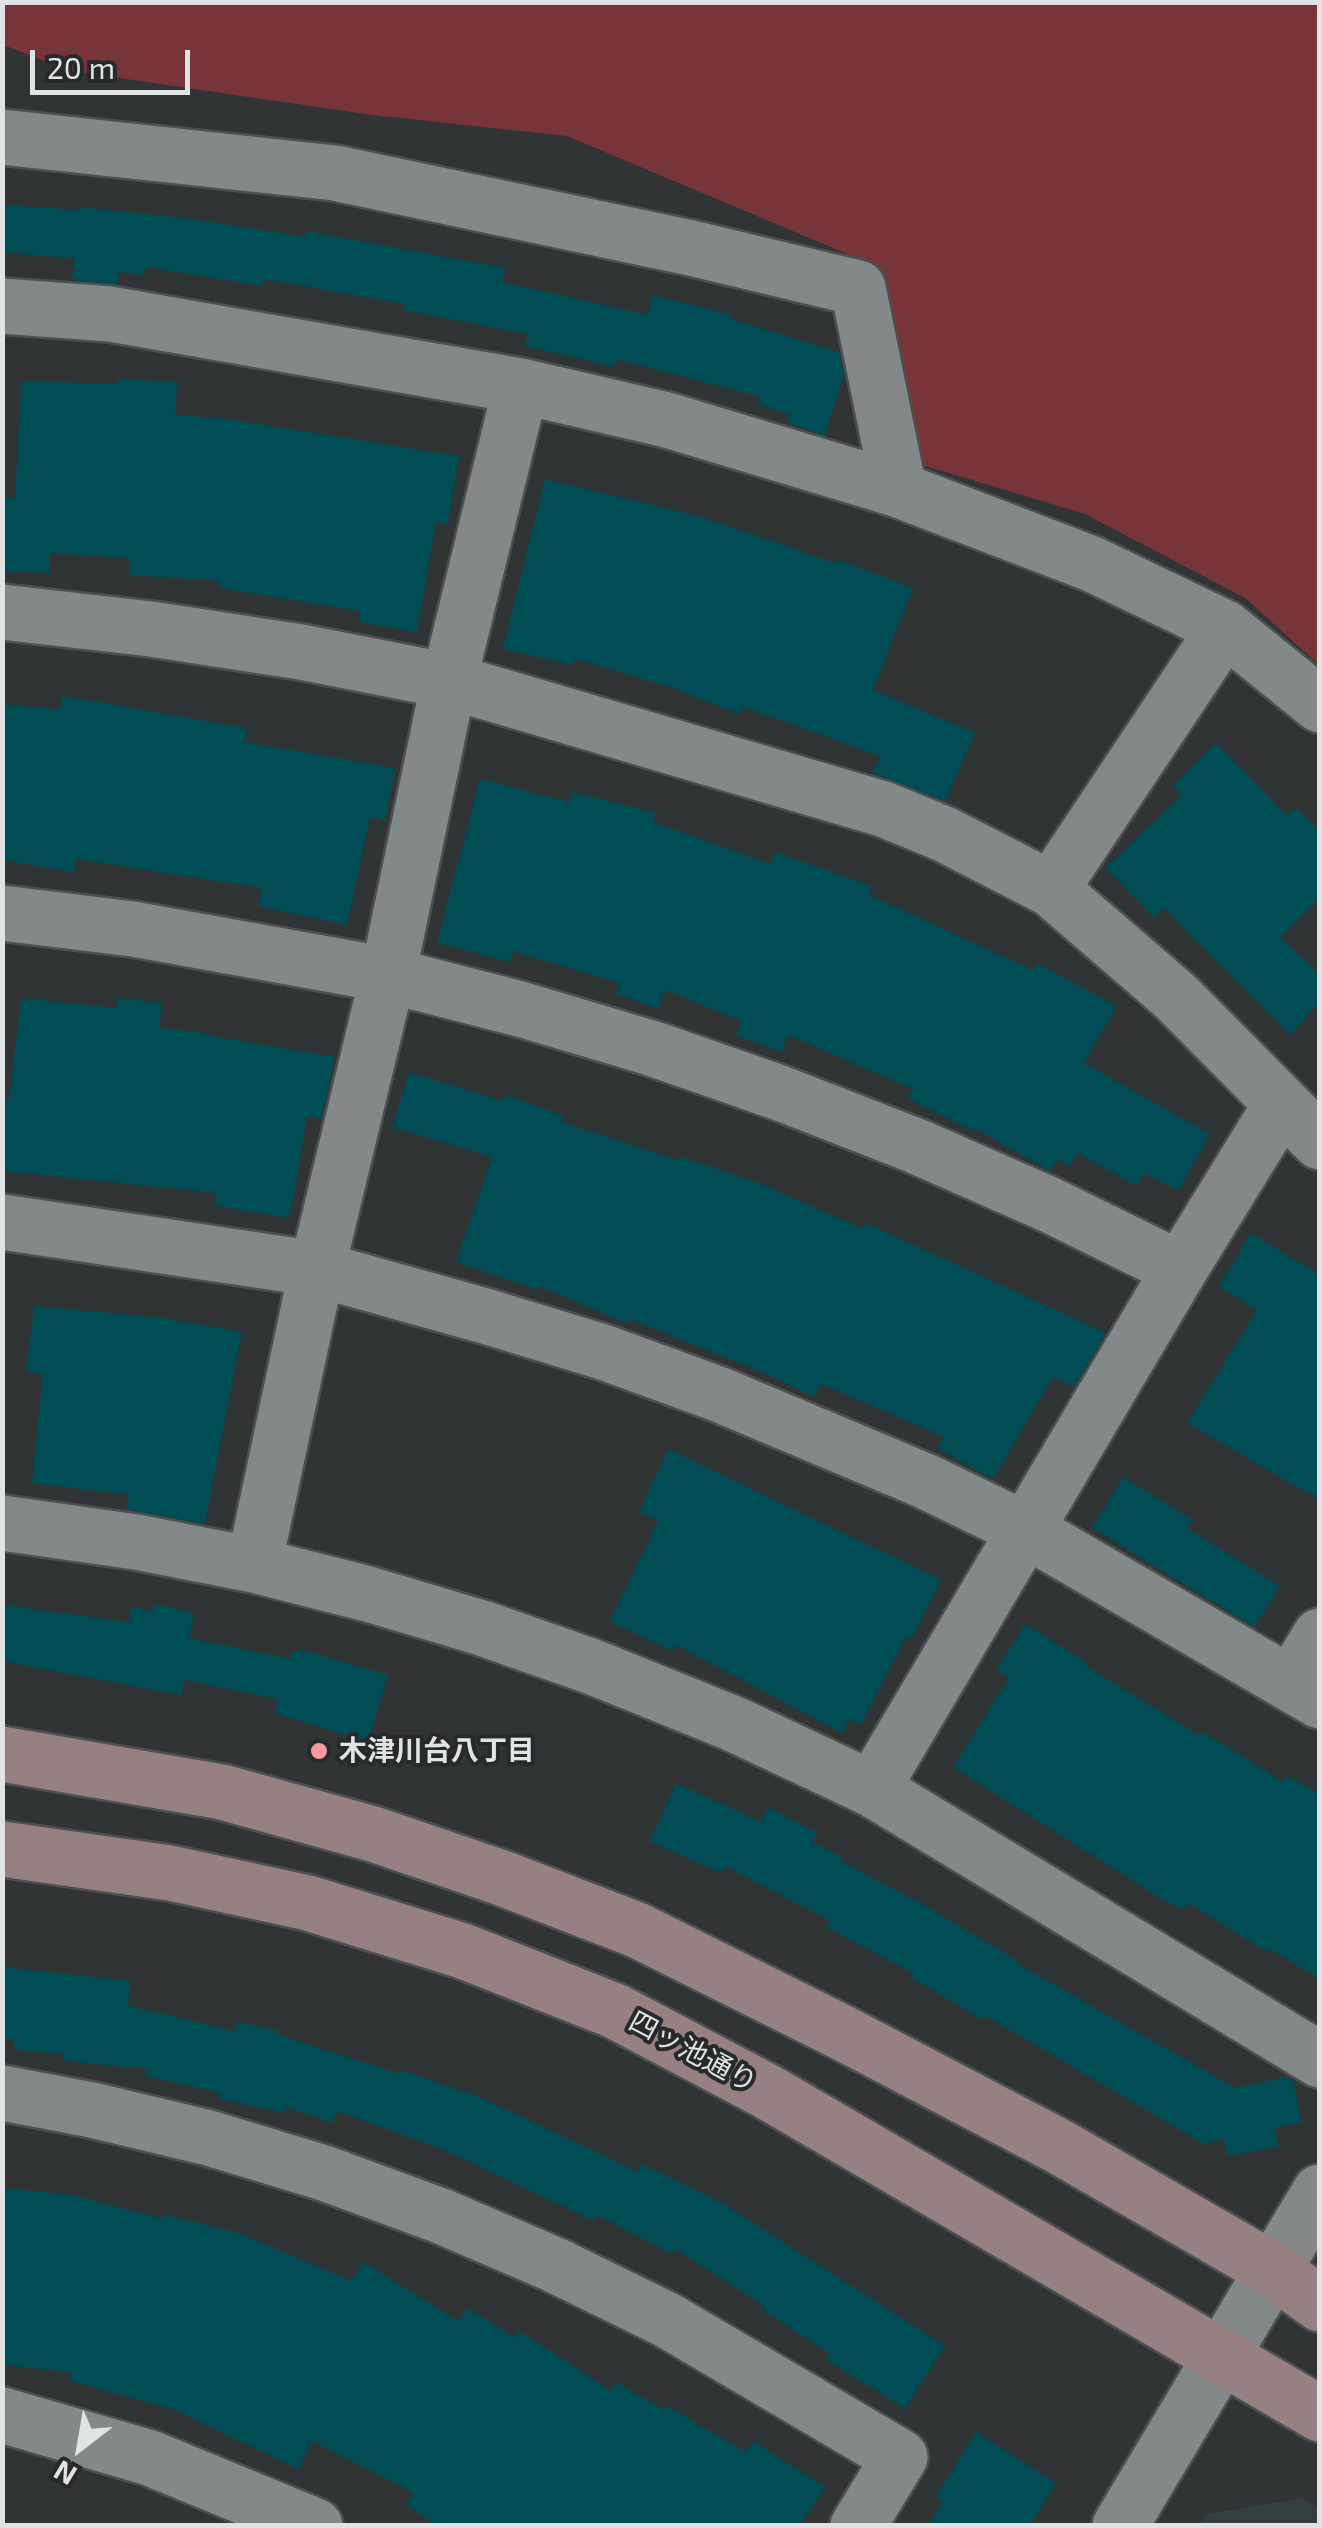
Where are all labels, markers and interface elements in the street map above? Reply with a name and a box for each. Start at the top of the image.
scale bar [35,30,195,92]
text: 20 m [47,49,115,85]
place label: 木津川台八丁目 [339,1734,535,1768]
marker: 木津川台八丁目 [308,1740,330,1762]
street label: 四ッ池通り [623,2004,763,2100]
north arrow [30,2398,130,2498]
text: N [47,2454,82,2493]

